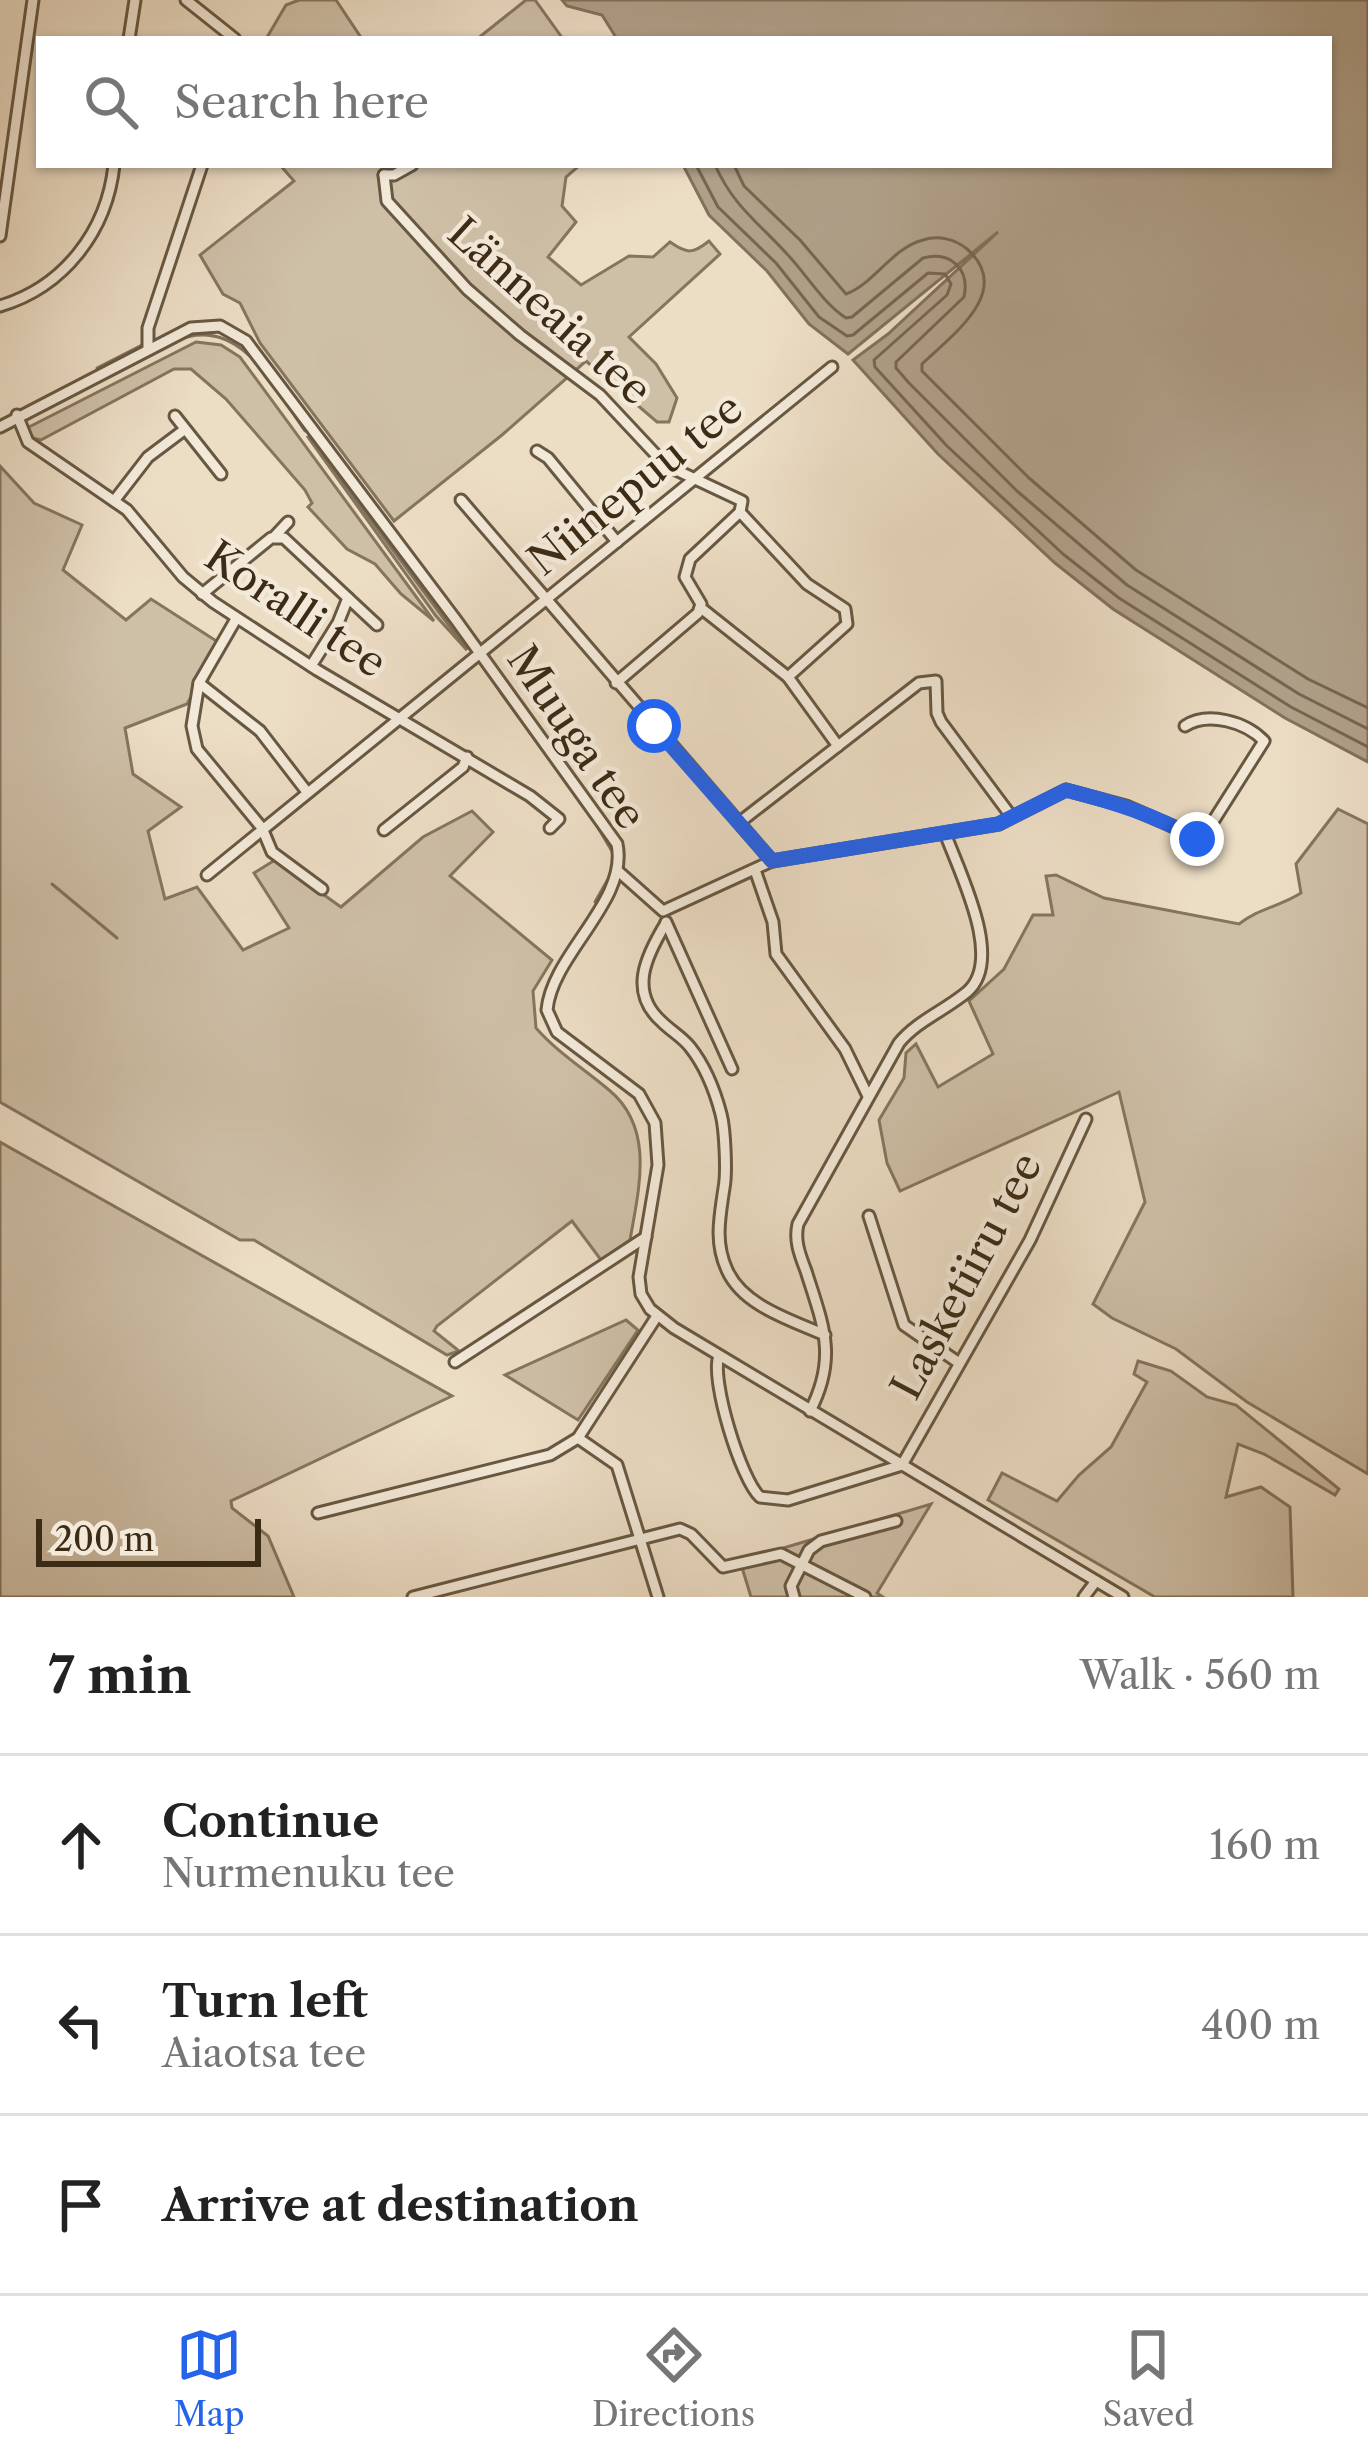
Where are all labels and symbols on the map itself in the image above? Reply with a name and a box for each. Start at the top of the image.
street label: Länneaia tee [438,206,662,416]
street label: Niinepuu tee [517,382,753,586]
street label: Koralli tee [195,529,397,689]
street label: Muuga tee [497,635,657,839]
route start [627,699,681,753]
route end [1170,812,1224,866]
street label: Lasketiiru tee [879,1144,1053,1408]
scale bar [36,1513,261,1566]

